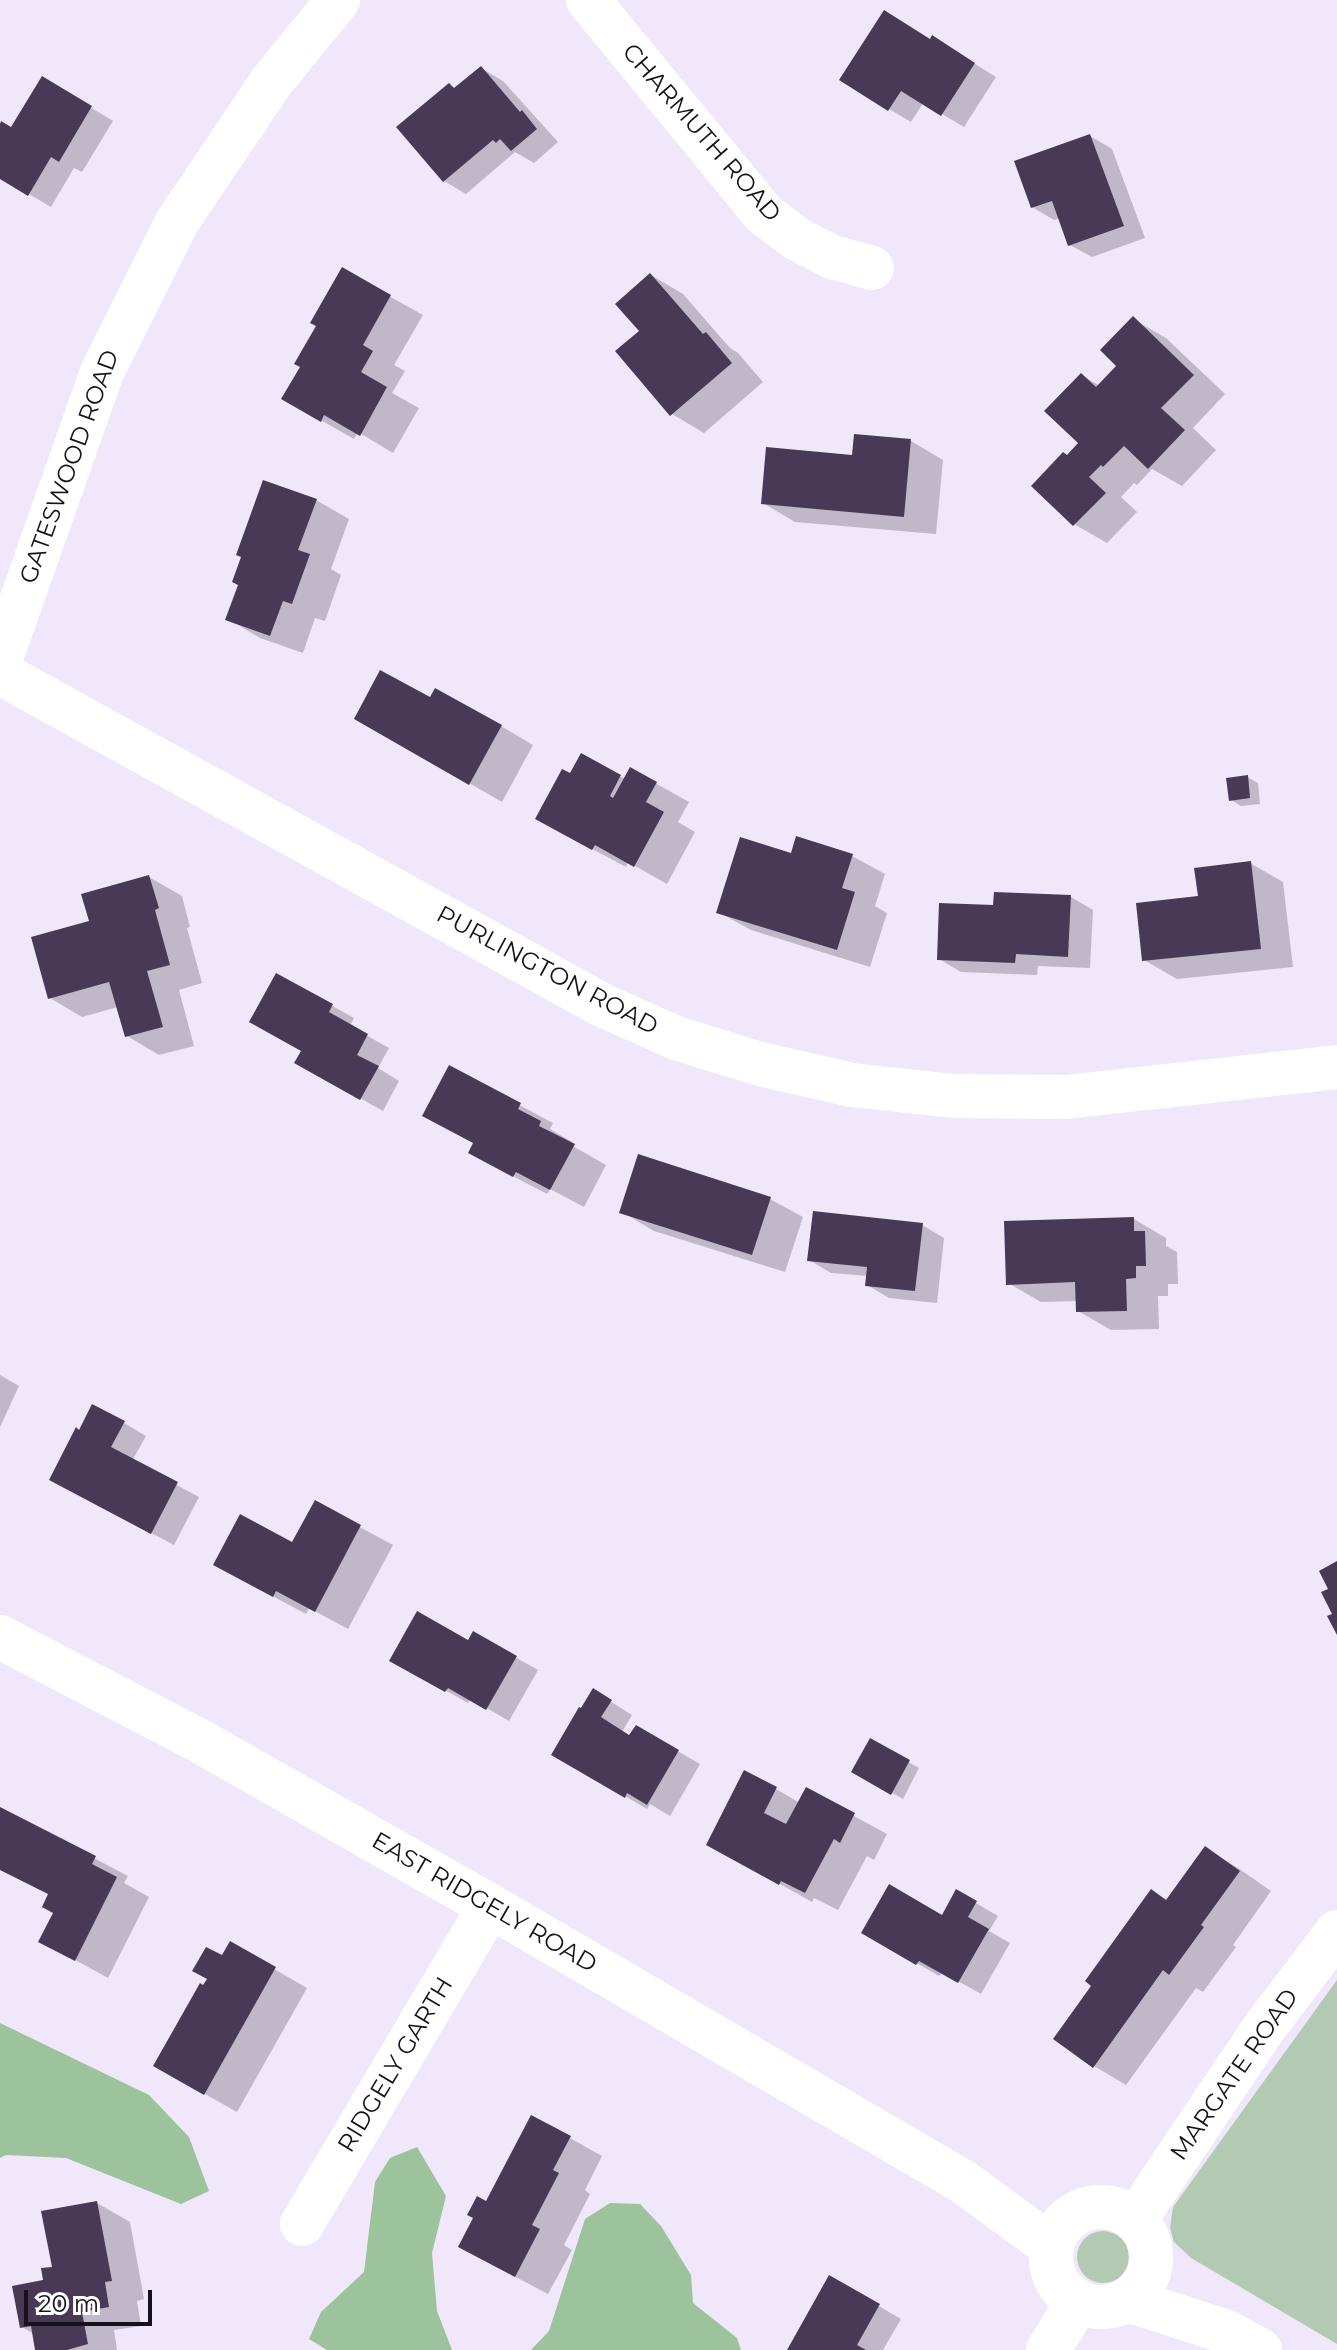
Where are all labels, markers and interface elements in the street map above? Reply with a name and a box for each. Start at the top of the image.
street label: CHARMUTH ROAD [616,38,786,228]
street label: GATESWOOD ROAD [14,346,126,588]
street label: PURLINGTON ROAD [431,900,663,1042]
street label: EAST RIDGELY ROAD [366,1827,602,1979]
street label: RIDGELY GARTH [332,1972,460,2158]
street label: MARGATE ROAD [1165,1984,1305,2166]
scale bar [28,2274,156,2324]
text: 20 m [38,2289,99,2318]

